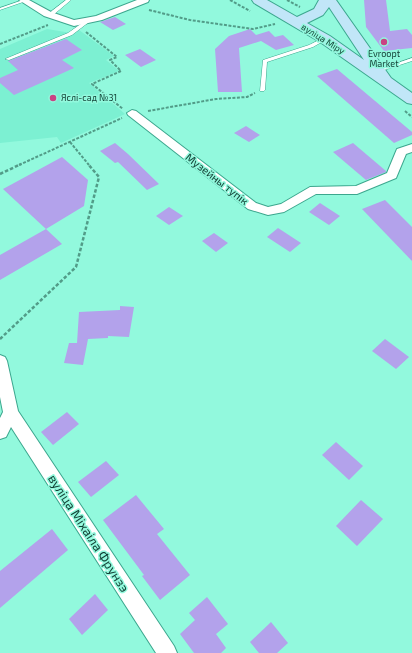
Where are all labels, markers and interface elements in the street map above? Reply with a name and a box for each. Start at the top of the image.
street label: вуліца Міру [299,21,347,57]
marker: Evroopt Market [379,37,389,47]
place label: Evroopt Market [368,48,401,69]
place label: Яслі-сад №31 [61,92,117,103]
marker: Яслі-сад №31 [48,93,58,103]
street label: Музейны тупік [183,150,251,208]
street label: вуліца Міхаіла Фрунзэ [45,471,133,595]

